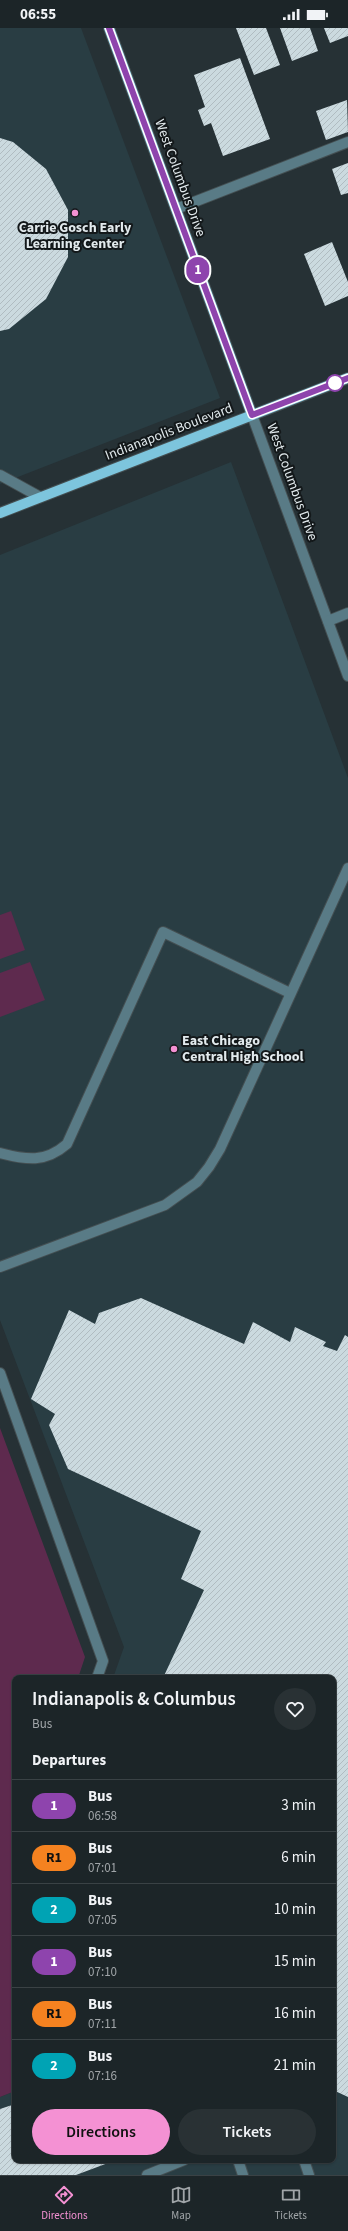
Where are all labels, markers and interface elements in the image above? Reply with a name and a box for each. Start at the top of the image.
text: 06:55 [20,4,56,25]
street label: West Columbus Drive [149,116,211,240]
marker: Carrie Gosch Early Learning Center [70,208,80,218]
place label: Carrie Gosch Early Learning Center [19,218,132,254]
line badge: 1 [185,257,211,283]
text: 1 [194,260,202,280]
unlabelled marker [326,374,344,392]
street label: Indianapolis Boulevard [102,398,236,466]
street label: West Columbus Drive [261,420,323,544]
place label: East Chicago Central High School [182,1031,304,1067]
marker: East Chicago Central High School [169,1044,179,1054]
text: Indianapolis & Columbus [32,1686,236,1713]
button: heart [274,1688,316,1730]
text: Bus [32,1715,52,1733]
text: Departures [32,1750,106,1771]
text: Bus [88,1786,112,1807]
text: 3 min [281,1795,316,1816]
text: 1 [50,1796,58,1816]
text: 06:58 [88,1807,117,1825]
text: Bus [88,1838,112,1859]
text: 6 min [281,1847,316,1868]
text: R1 [46,1848,62,1868]
text: 07:01 [88,1859,117,1877]
text: Bus [88,1890,112,1911]
text: 10 min [274,1899,316,1920]
text: 2 [50,1900,58,1920]
text: 07:05 [88,1911,117,1929]
text: Bus [88,1942,112,1963]
text: 15 min [274,1951,316,1972]
text: 1 [50,1952,58,1972]
text: 07:10 [88,1963,117,1981]
text: Bus [88,1994,112,2015]
text: 16 min [274,2003,316,2024]
text: R1 [46,2004,62,2024]
text: 07:11 [88,2015,117,2033]
text: Bus [88,2046,112,2067]
text: 21 min [274,2055,316,2076]
text: 2 [50,2056,58,2076]
text: 07:16 [88,2067,117,2085]
button: Directions [32,2109,170,2155]
button: Tickets [178,2109,316,2155]
tab: Directions [41,2184,88,2223]
tab: Map [170,2184,192,2223]
tab: Tickets [274,2184,307,2223]

